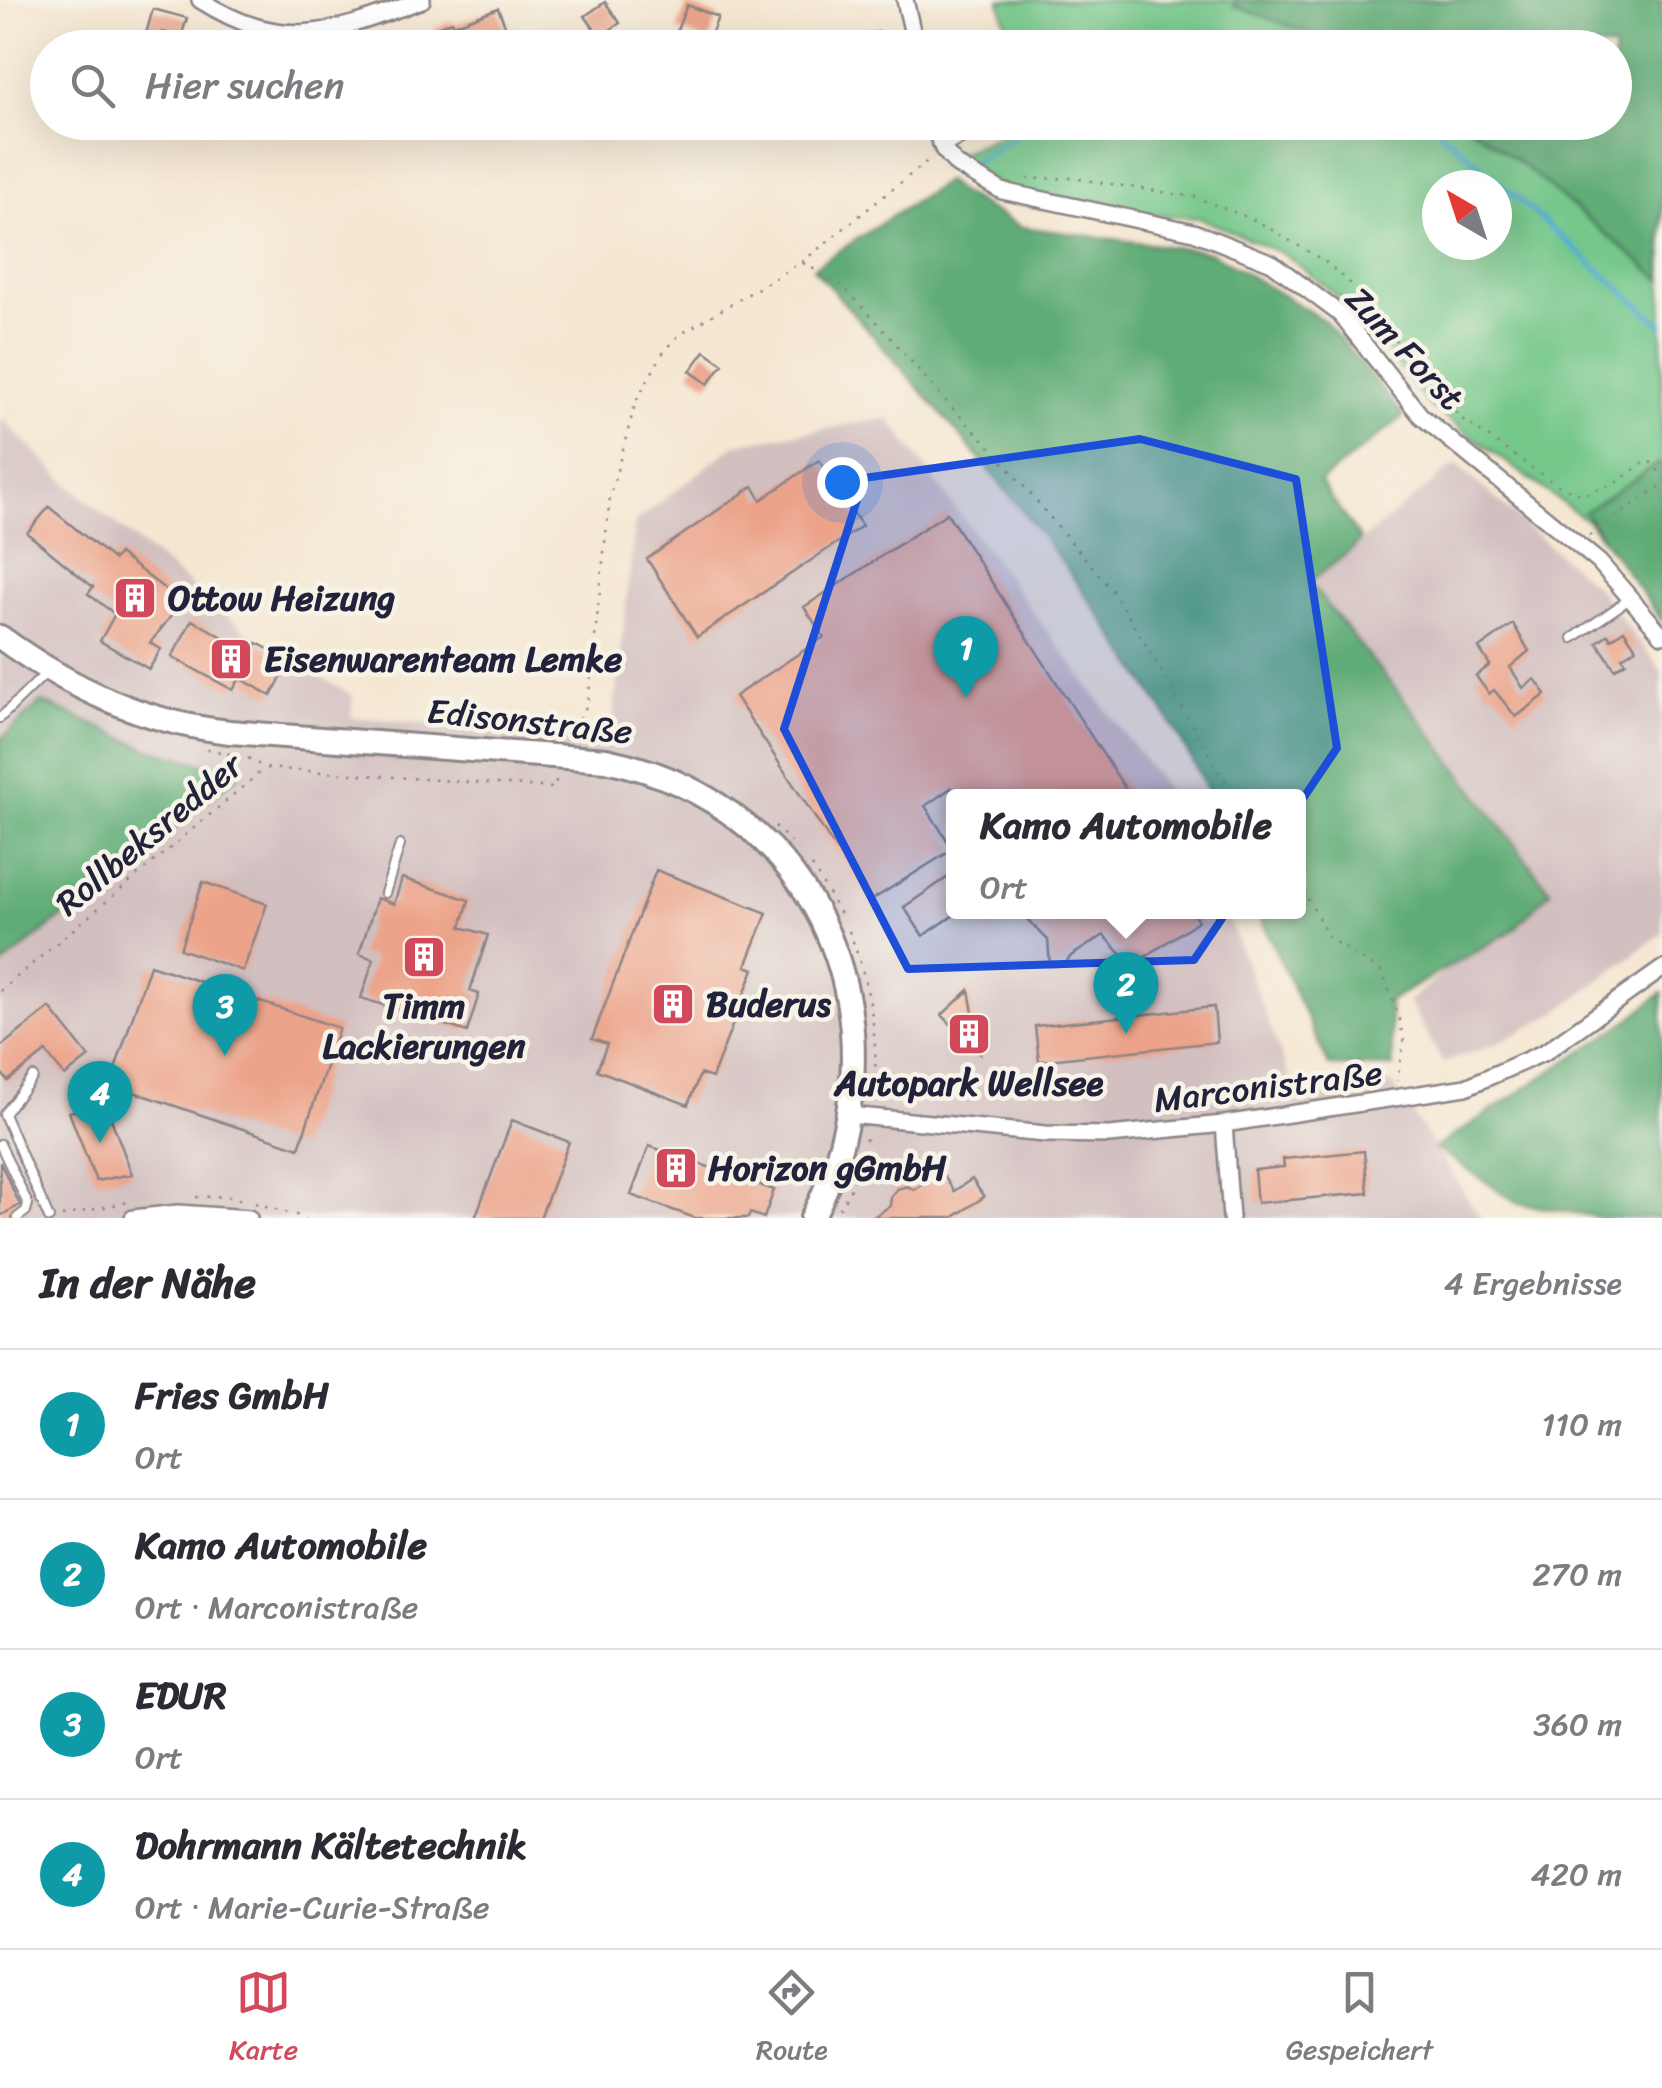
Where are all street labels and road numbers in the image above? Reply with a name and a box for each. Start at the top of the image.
street label: Zum Forst [1330,270,1480,426]
street label: Edisonstraße [424,679,636,763]
street label: Rollbeksredder [41,735,259,932]
street label: Marconistraße [1150,1041,1386,1131]

